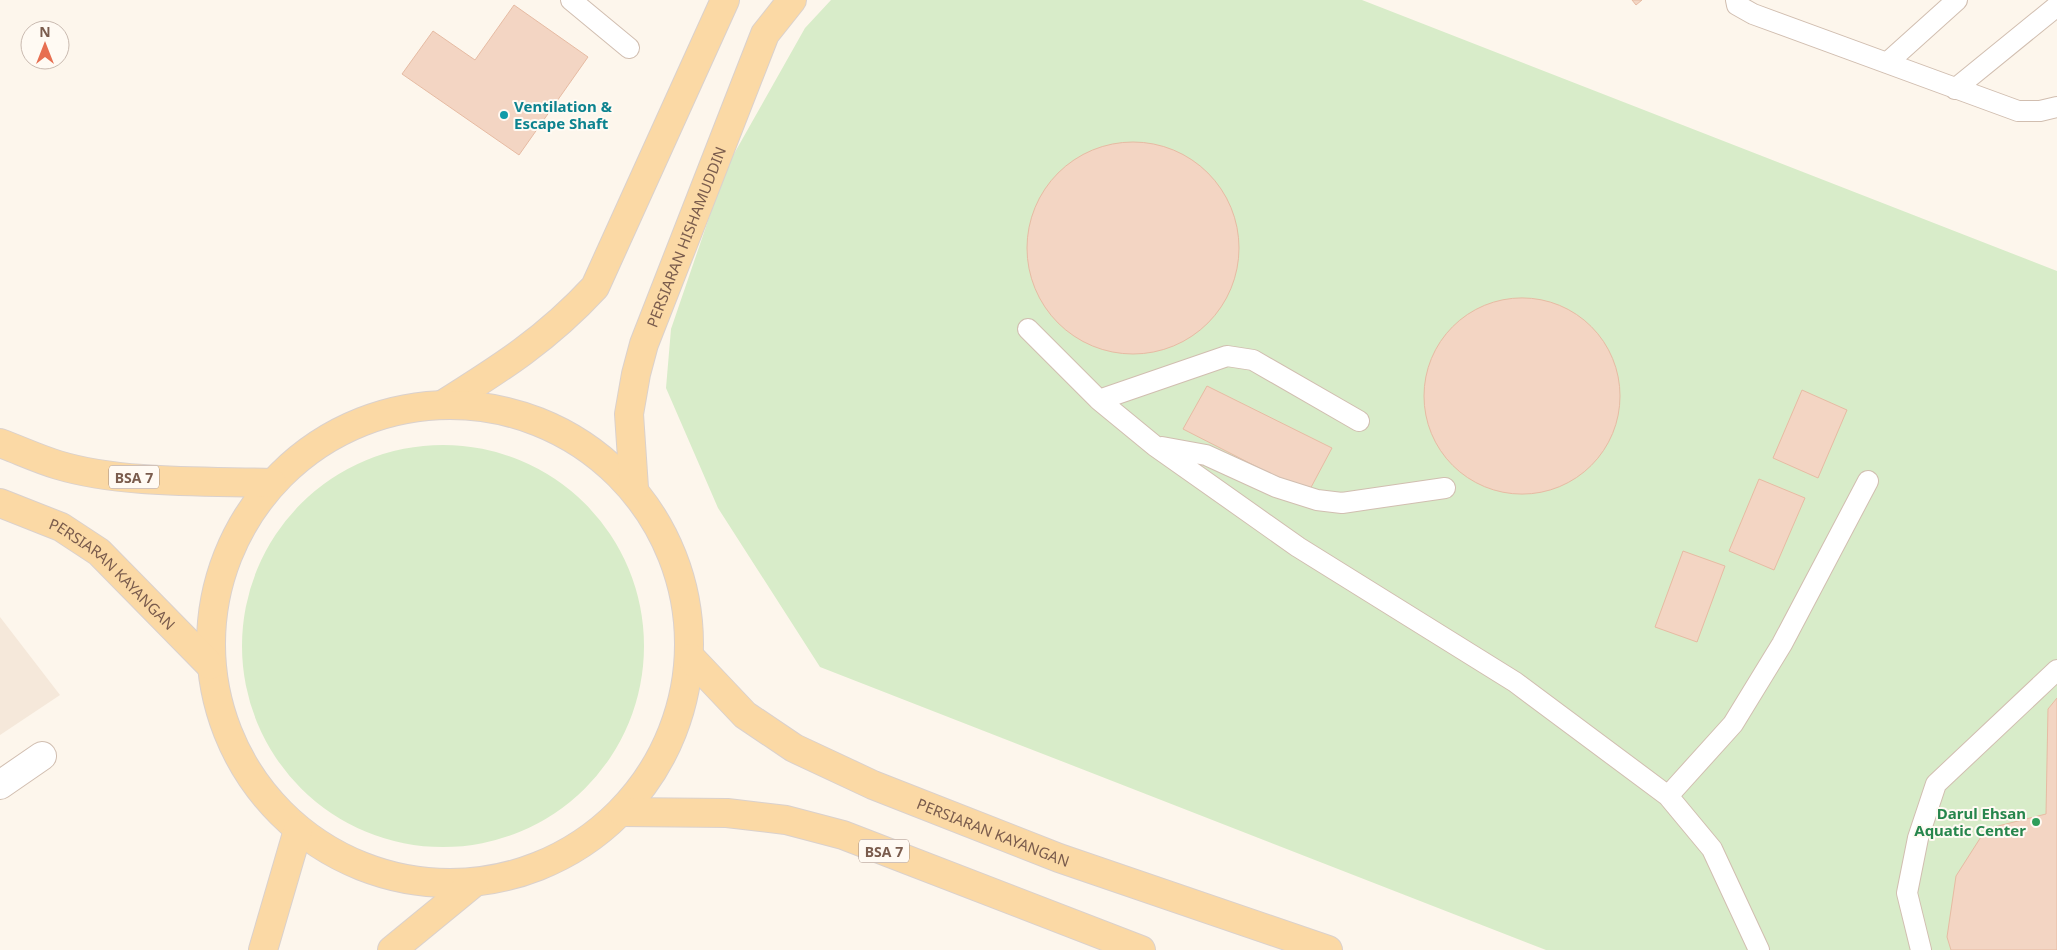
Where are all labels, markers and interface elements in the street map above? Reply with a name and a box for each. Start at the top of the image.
north arrow [20,20,70,70]
text: N [39,22,51,41]
place label: Ventilation & Escape Shaft [514,96,613,133]
marker: Ventilation & Escape Shaft [498,109,510,121]
street label: PERSIARAN HISHAMUDDIN [642,144,730,330]
road number: BSA 7 [109,466,159,488]
street label: PERSIARAN KAYANGAN [46,513,180,634]
street label: PERSIARAN KAYANGAN [914,793,1072,871]
place label: Darul Ehsan Aquatic Center [1914,803,2026,840]
marker: Darul Ehsan Aquatic Center [2030,816,2042,828]
road number: BSA 7 [859,839,909,862]

